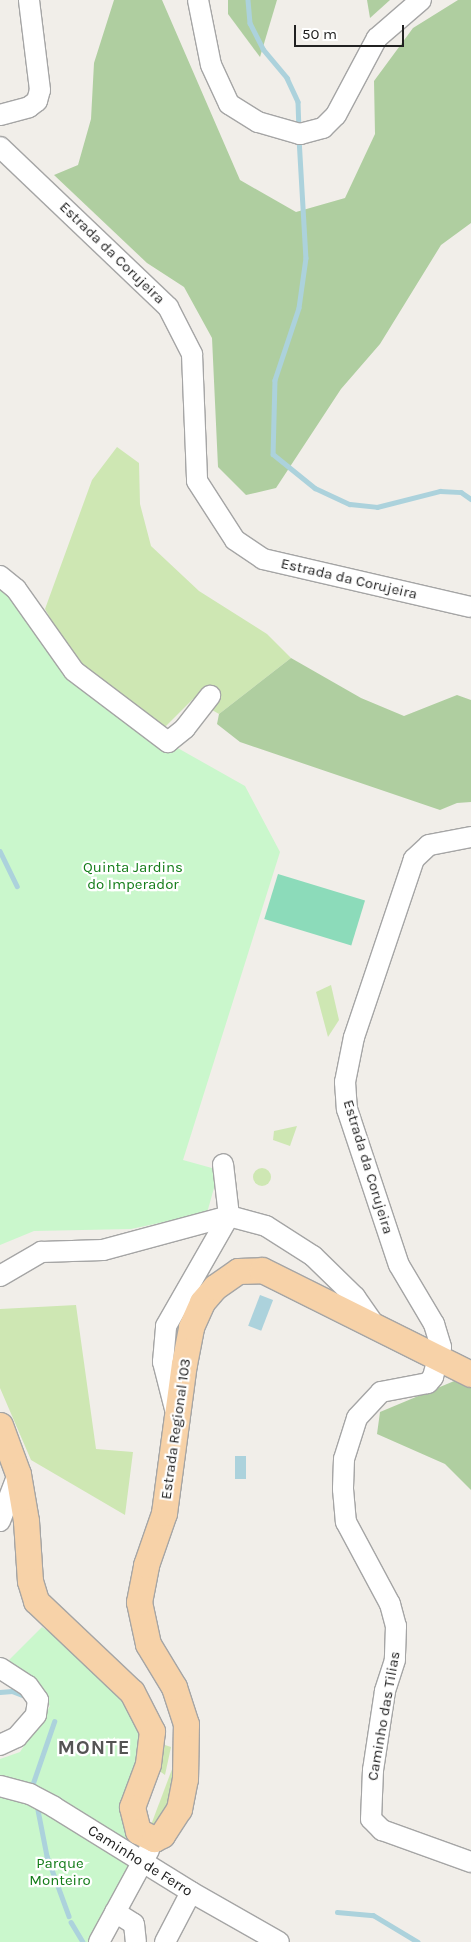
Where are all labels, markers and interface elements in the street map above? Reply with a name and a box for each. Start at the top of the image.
scale bar [296,15,406,47]
text: 50 m [302,25,337,43]
street label: Estrada da Corujeira [56,198,168,308]
street label: Estrada da Corujeira [279,555,419,603]
park label: Quinta Jardins do Imperador [83,858,183,893]
street label: Estrada da Corujeira [339,1098,397,1236]
street label: Estrada Regional 103 [157,1357,195,1501]
street label: Caminho das Tilias [364,1650,404,1782]
district label: MONTE [57,1735,131,1759]
street label: Caminho de Ferro [84,1822,196,1900]
park label: Parque Monteiro [29,1854,91,1889]

